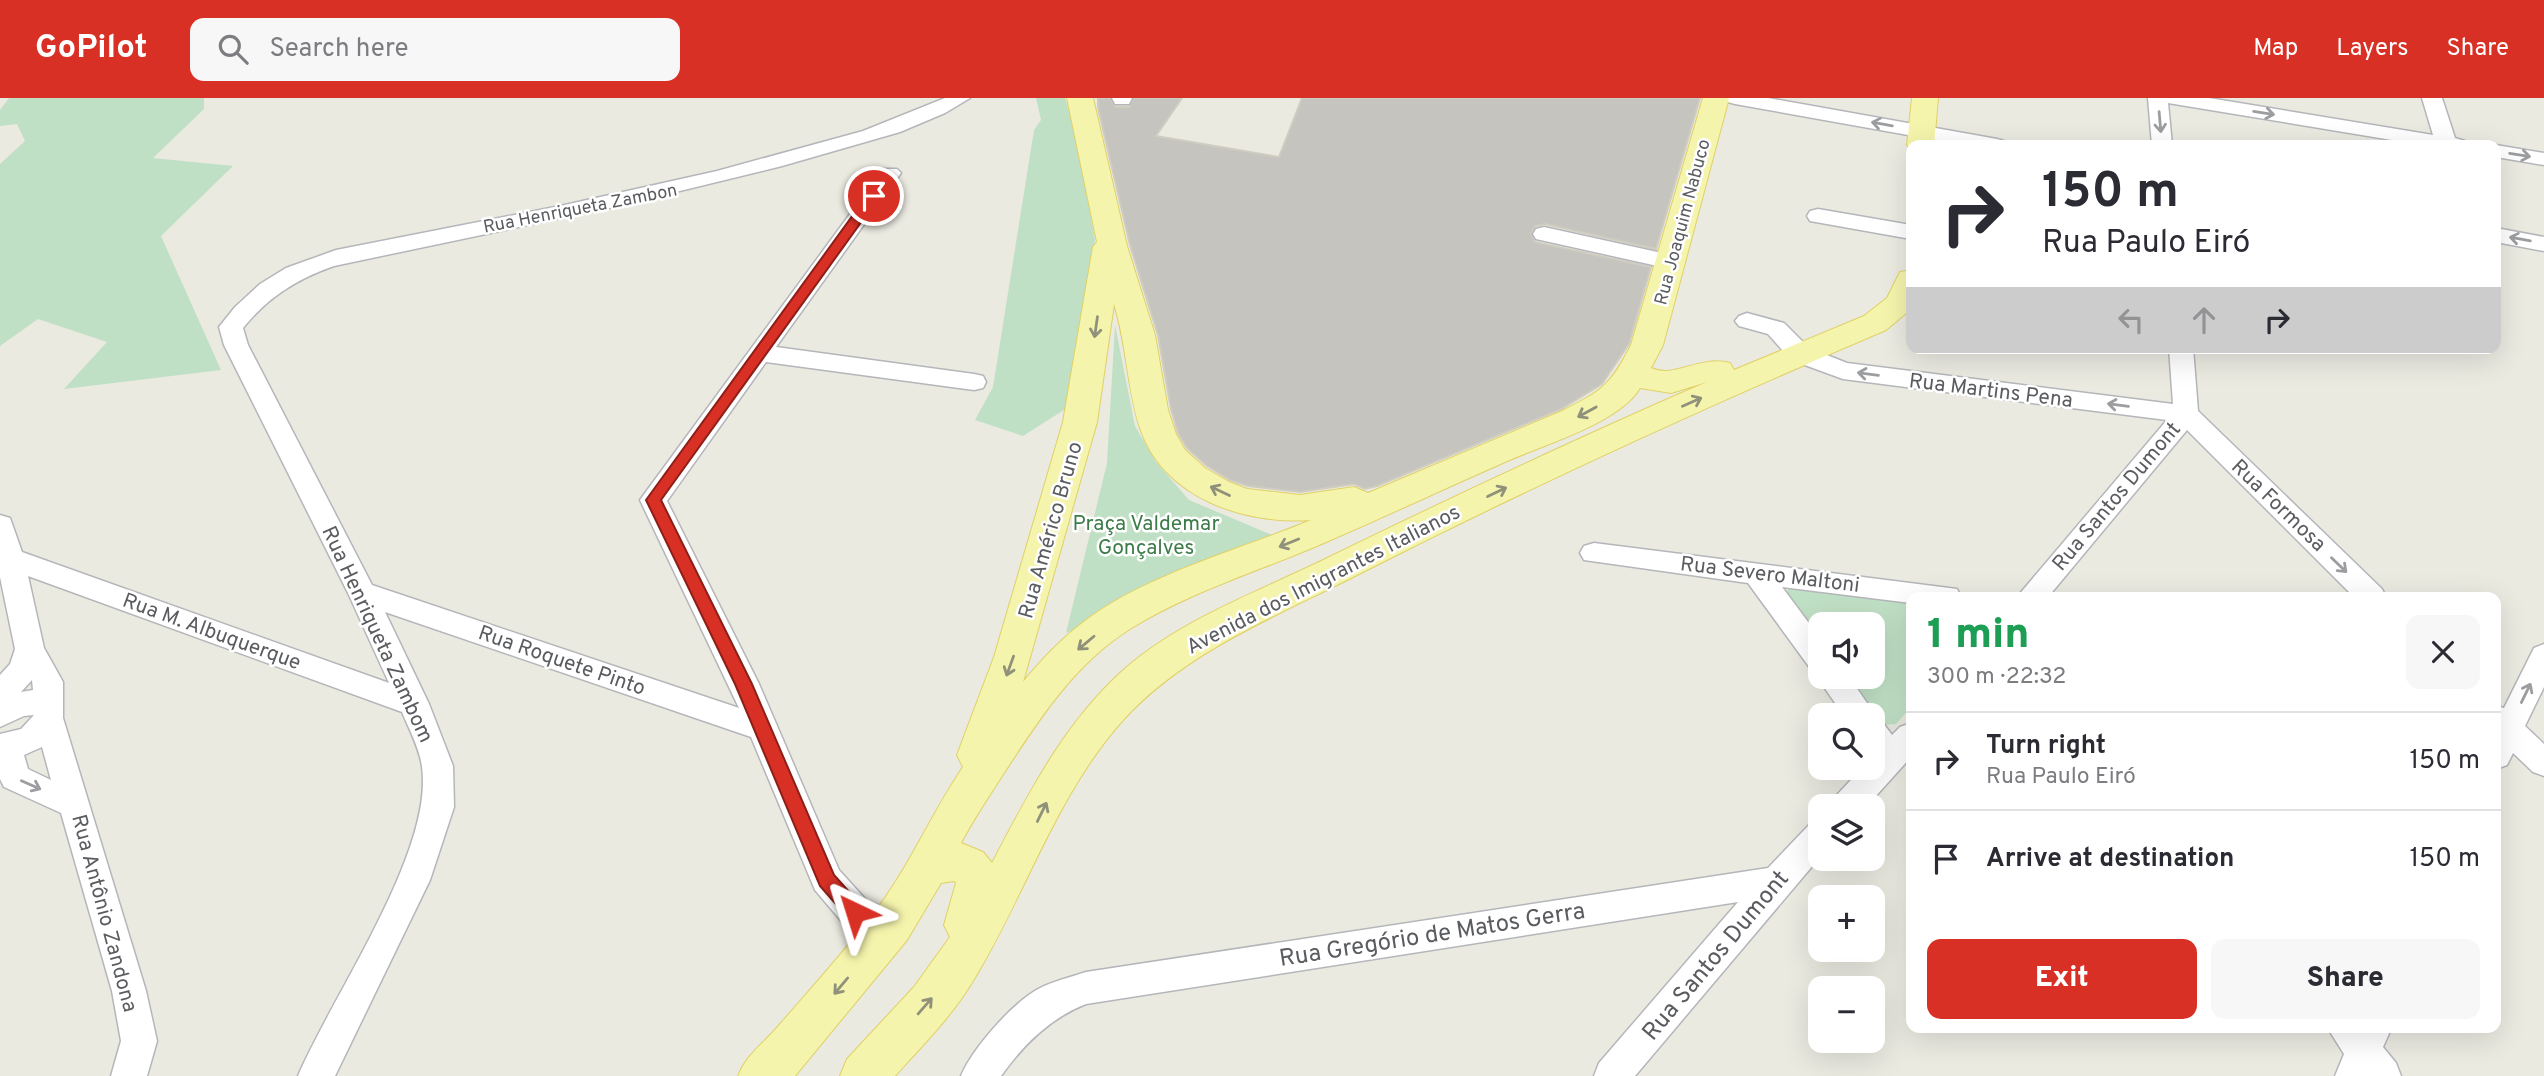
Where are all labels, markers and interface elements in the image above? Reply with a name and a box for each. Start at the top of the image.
search box [190,18,680,81]
text: GoPilot [35,28,148,70]
icon: search [214,30,252,68]
text: Search here [270,33,408,66]
text: Map [2253,34,2298,64]
text: Layers [2336,34,2408,64]
text: Share [2446,34,2509,64]
one-way arrow [2252,107,2275,120]
one-way arrow [2154,110,2167,132]
one-way arrow [1871,117,1894,130]
street label: Rua Joaquim Nabuco [1650,137,1717,308]
one-way arrow [2508,149,2531,162]
text: 150 m [2042,163,2179,225]
pin [844,166,904,226]
icon: right [1927,168,2018,259]
icon: arrive [855,177,893,215]
street label: Rua Henriqueta Zambon [481,179,679,240]
text: Rua Paulo Eiró [2042,224,2250,264]
one-way arrow [2509,232,2532,245]
icon: left [2112,301,2150,339]
icon: ahead [2185,301,2223,339]
icon: right [2258,301,2296,339]
one-way arrow [1090,315,1103,338]
one-way arrow [1857,368,1880,381]
street label: Rua Martins Pena [1907,368,2074,415]
one-way arrow [1680,395,1702,408]
one-way arrow [2107,399,2130,412]
one-way arrow [1577,406,1598,419]
street label: Rua Santos Dumont [2047,417,2187,577]
street label: Rua Américo Bruno [1013,439,1090,622]
street label: Rua Formosa [2225,454,2331,558]
one-way arrow [1210,484,1231,497]
one-way arrow [1487,484,1508,497]
street label: Avenida dos Imigrantes Italianos [1182,499,1465,661]
park label: Praça Valdemar Gonçalves [1072,511,1220,562]
street label: Rua Henriqueta Zambom [315,522,439,747]
one-way arrow [1279,537,1301,550]
street label: Rua Severo Maltoni [1679,551,1861,600]
one-way arrow [2330,556,2347,573]
street label: Rua M. Albuquerque [119,588,304,677]
text: 1 min [1927,610,2030,663]
map controls [1808,612,1885,1053]
button: sound [1808,612,1885,689]
button: close [2406,615,2480,689]
street label: Rua Roquete Pinto [474,620,649,703]
one-way arrow [1078,635,1096,650]
one-way arrow [1003,654,1015,676]
text: 300 m · 22:32 [1927,663,2066,692]
one-way arrow [2519,683,2533,704]
button: search [1808,703,1885,780]
text: Turn right [1986,730,2106,763]
icon: right [1927,742,1965,780]
text: 150 m [2409,745,2480,778]
text: Rua Paulo Eiró [1986,763,2136,792]
one-way arrow [19,779,41,792]
button: layers [1808,794,1885,871]
one-way arrow [1035,802,1049,823]
street label: Rua Antônio Zandona [64,812,143,1015]
icon: arrive [1927,840,1965,878]
text: Arrive at destination [1986,843,2234,876]
text: 150 m [2409,843,2480,876]
street label: Rua Santos Dumont [1637,865,1797,1048]
position arrow [818,875,892,949]
button: + [1808,885,1885,962]
street label: Rua Gregório de Matos Gerra [1277,897,1587,975]
button: Exit [1927,939,2197,1019]
button: Share [2211,939,2480,1019]
one-way arrow [834,976,849,994]
button: − [1808,976,1885,1053]
one-way arrow [917,997,933,1015]

